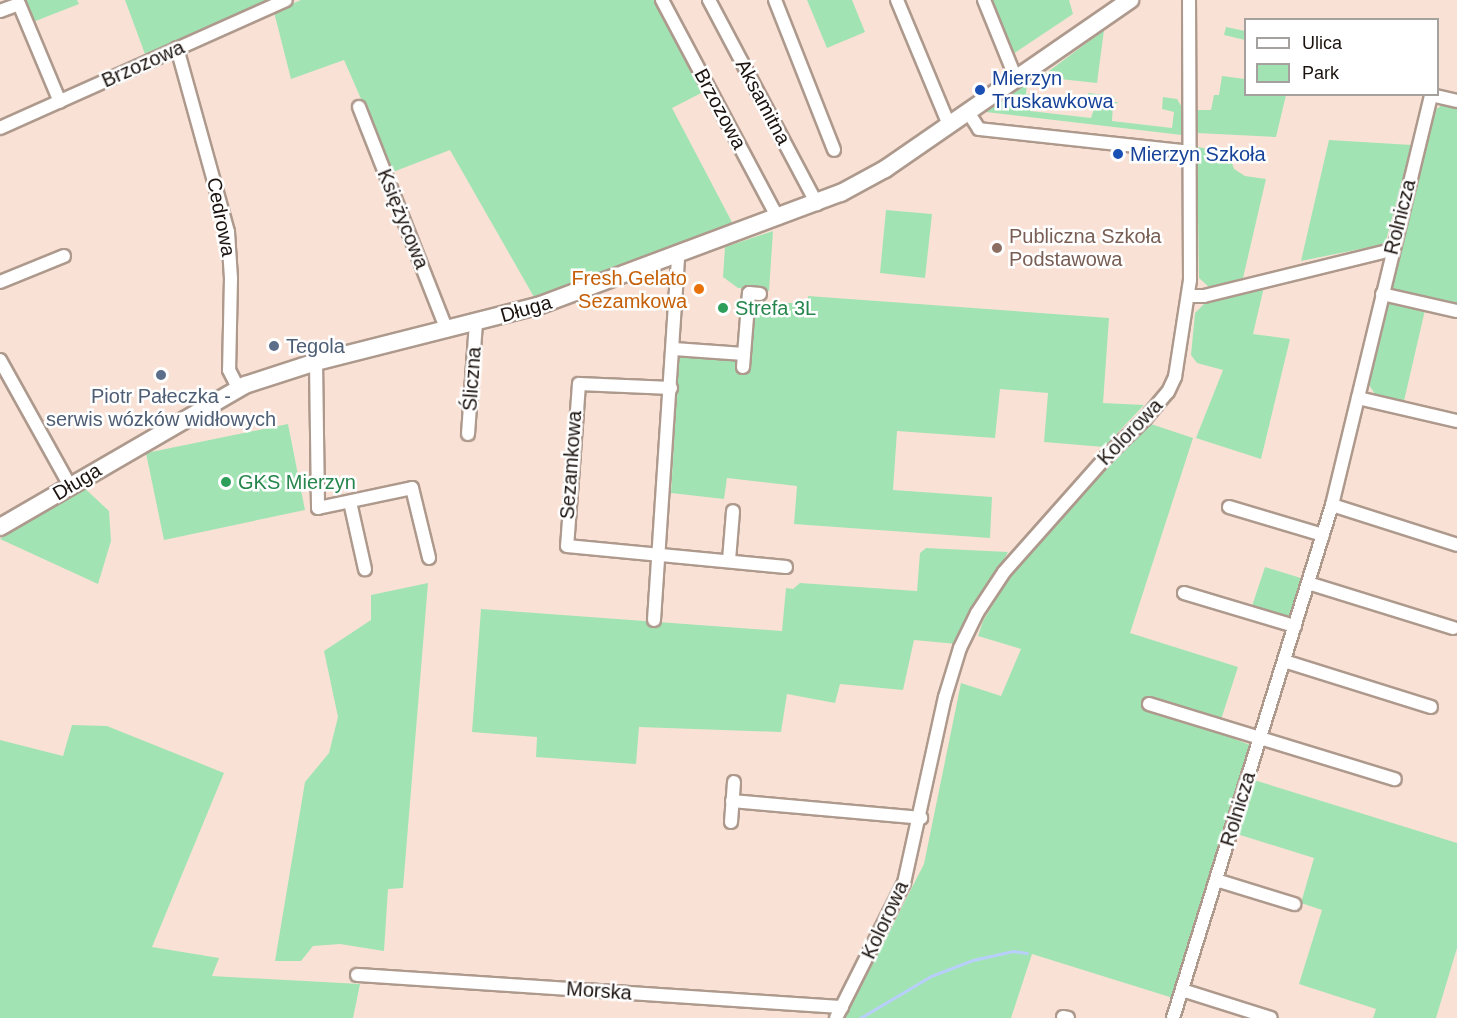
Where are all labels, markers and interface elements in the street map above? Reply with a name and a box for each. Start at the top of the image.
legend [1244,18,1439,96]
text: Ulica [1302,33,1342,53]
street label: Brzozowa [98,35,188,93]
street label: Aksamitna [730,55,796,149]
text: Park [1302,63,1339,83]
street label: Brzozowa [689,65,751,153]
place label: Mierzyn Truskawkowa [992,66,1114,113]
marker: Mierzyn Truskawkowa [973,83,987,97]
place label: Mierzyn Szkoła [1130,142,1266,166]
marker: Mierzyn Szkoła [1111,147,1125,161]
street label: Księżycowa [372,166,434,272]
street label: Cedrowa [202,175,240,259]
street label: Rolnicza [1379,177,1421,257]
place label: Publiczna Szkoła Podstawowa [1009,225,1161,272]
marker: Publiczna Szkoła Podstawowa [990,241,1004,255]
place label: Fresh Gelato Sezamkowa [571,266,687,313]
marker: Fresh Gelato Sezamkowa [692,282,706,296]
street label: Długa [498,290,554,328]
place label: Strefa 3L [735,296,816,320]
marker: Strefa 3L [716,301,730,315]
place label: Tegola [286,334,345,358]
marker: Tegola [267,339,281,353]
street label: Śliczna [458,346,486,412]
marker: Piotr Pałeczka - serwis wózków widłowych [154,368,168,382]
place label: Piotr Pałeczka - serwis wózków widłowych [46,384,276,431]
street label: Kolorowa [1092,394,1168,470]
street label: Sezamkowa [555,410,587,520]
street label: Długa [48,458,106,506]
place label: GKS Mierzyn [238,470,356,494]
marker: GKS Mierzyn [219,475,233,489]
street label: Rolnicza [1215,769,1261,849]
street label: Kolorowa [857,877,913,963]
street label: Morska [565,977,633,1005]

